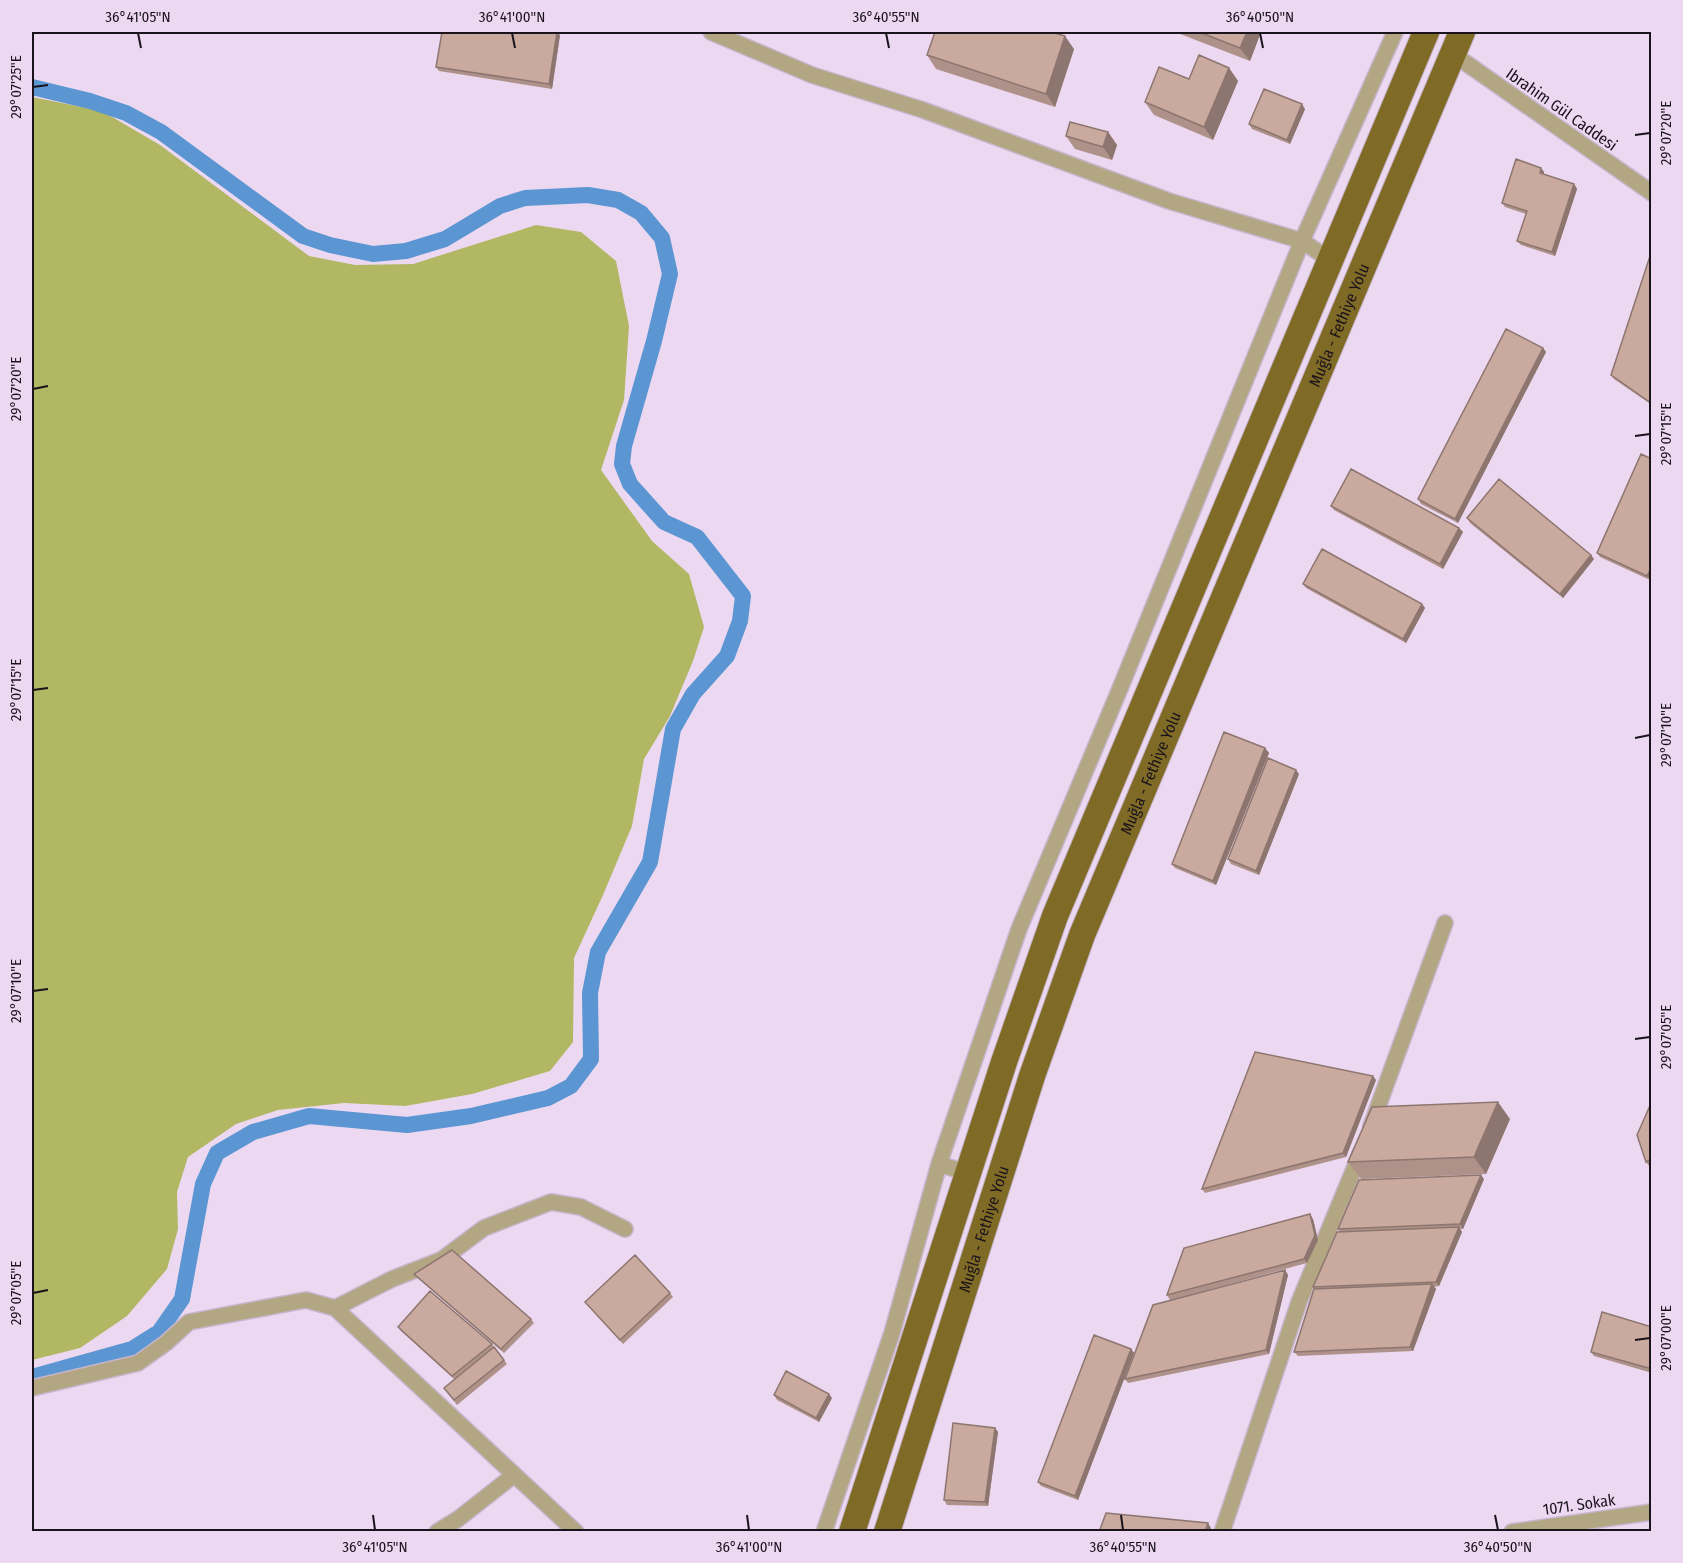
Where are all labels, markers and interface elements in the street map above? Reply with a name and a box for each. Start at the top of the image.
text: 36°41'05"N [105,8,171,26]
text: 36°41'00"N [479,8,545,26]
text: 36°40'55"N [852,8,920,26]
text: 36°40'50"N [1226,8,1294,26]
text: 29°07'25"E [7,55,25,119]
street label: Ibrahim Gül Caddesi [1502,64,1621,155]
text: 29°07'20"E [1657,101,1675,165]
street label: Muğla - Fethiye Yolu [1305,261,1373,389]
text: 29°07'20"E [7,357,25,421]
text: 29°07'15"E [1657,403,1675,465]
text: 29°07'15"E [7,659,25,721]
text: 29°07'10"E [1657,703,1675,767]
street label: Muğla - Fethiye Yolu [1116,709,1185,837]
text: 29°07'10"E [7,959,25,1023]
text: 29°07'05"E [1657,1005,1675,1069]
street label: Muğla - Fethiye Yolu [955,1164,1013,1295]
text: 29°07'05"E [7,1261,25,1325]
text: 29°07'00"E [1657,1305,1675,1371]
street label: 1071. Sokak [1542,1490,1617,1519]
text: 36°41'05"N [342,1538,408,1556]
text: 36°41'00"N [716,1538,782,1556]
text: 36°40'55"N [1089,1538,1157,1556]
text: 36°40'50"N [1464,1538,1532,1556]

